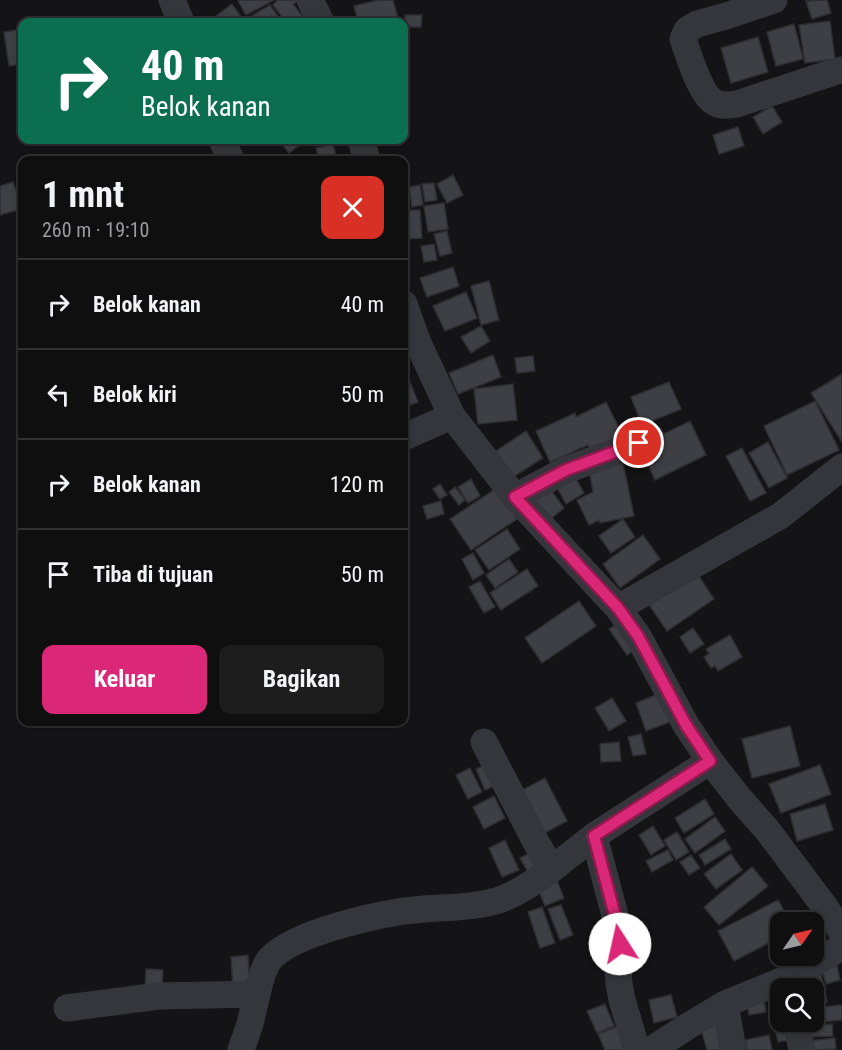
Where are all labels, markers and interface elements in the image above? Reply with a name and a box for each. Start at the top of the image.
text: 40 m [141,41,224,90]
icon: right [42,42,120,120]
text: Belok kanan [141,91,271,123]
text: 1 mnt [42,174,124,216]
button: close [321,176,384,239]
text: 260 m · 19:10 [42,218,149,242]
icon: right [42,288,75,321]
text: Belok kanan [93,292,201,317]
text: 40 m [341,292,384,317]
icon: left [42,378,75,411]
text: Belok kiri [93,382,177,407]
text: 50 m [341,382,384,407]
pin [613,417,664,468]
icon: arrive [622,426,655,459]
icon: right [42,468,75,501]
text: Belok kanan [93,472,201,497]
text: 120 m [330,472,384,497]
icon: arrive [42,558,75,591]
text: Tiba di tujuan [93,562,213,587]
text: 50 m [341,562,384,587]
button: Keluar [42,645,207,714]
button: Bagikan [219,645,384,714]
position arrow [588,912,652,976]
north arrow [770,912,824,966]
map controls [770,912,824,1032]
button: search [770,978,824,1032]

